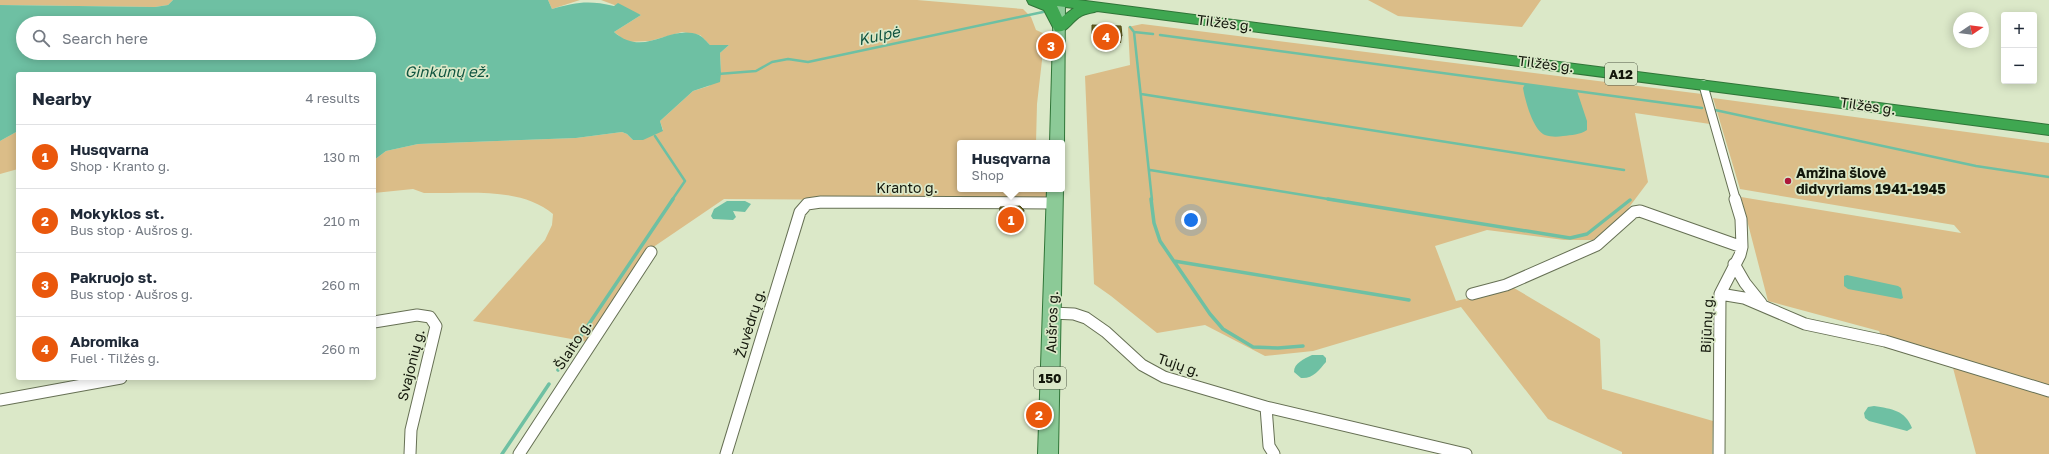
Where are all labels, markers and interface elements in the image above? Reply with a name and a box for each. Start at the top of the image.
street label: Tilžės g. [1196,11,1254,34]
north arrow [1953,12,1989,48]
map controls [2001,12,2037,84]
button: + [2001,12,2037,48]
search box [16,16,376,60]
water label: Kulpė [856,22,902,48]
pin: 4 [1093,22,1119,52]
icon: search [30,27,52,49]
text: Search here [62,29,148,47]
pin: 3 [1038,31,1064,61]
button: − [2001,48,2037,84]
street label: Tilžės g. [1517,52,1575,75]
water label: Ginkūnų ež. [405,62,489,81]
road number: A12 [1605,63,1637,85]
text: Nearby [32,88,92,109]
text: 4 results [306,90,360,106]
street label: Tilžės g. [1839,93,1897,118]
text: Husqvarna [70,140,149,158]
popup [957,140,1065,192]
text: 1 [42,149,48,165]
text: 130 m [323,149,360,165]
text: Husqvarna [972,149,1050,167]
text: Shop · Kranto g. [70,158,170,174]
place label: Amžina šlovė didvyriams 1941-1945 [1796,164,1946,197]
text: Shop [972,167,1004,183]
marker: Amžina šlovė didvyriams 1941-1945 [1783,176,1793,186]
street label: Kranto g. [876,179,938,196]
text: Mokyklos st. [70,204,165,222]
pin: 1 [998,205,1024,235]
your location [1181,210,1201,230]
text: 2 [41,213,49,229]
text: 210 m [323,213,360,229]
text: Bus stop · Aušros g. [70,222,193,238]
text: Pakruojo st. [70,268,157,286]
text: 3 [41,277,49,293]
text: 260 m [322,277,360,293]
text: Bus stop · Aušros g. [70,286,193,302]
street label: Žuvėdrų g. [731,286,768,359]
street label: Aušros g. [1042,290,1061,353]
street label: Bijūnų g. [1696,294,1717,354]
street label: Šlaito g. [550,317,595,373]
street label: Svajonių g. [393,327,428,403]
text: Abromika [70,332,139,350]
text: 4 [41,341,49,357]
text: 260 m [322,341,360,357]
street label: Tujų g. [1155,349,1203,380]
text: Fuel · Tilžės g. [70,350,160,366]
road number: 150 [1034,367,1066,389]
pin: 2 [1026,400,1052,430]

